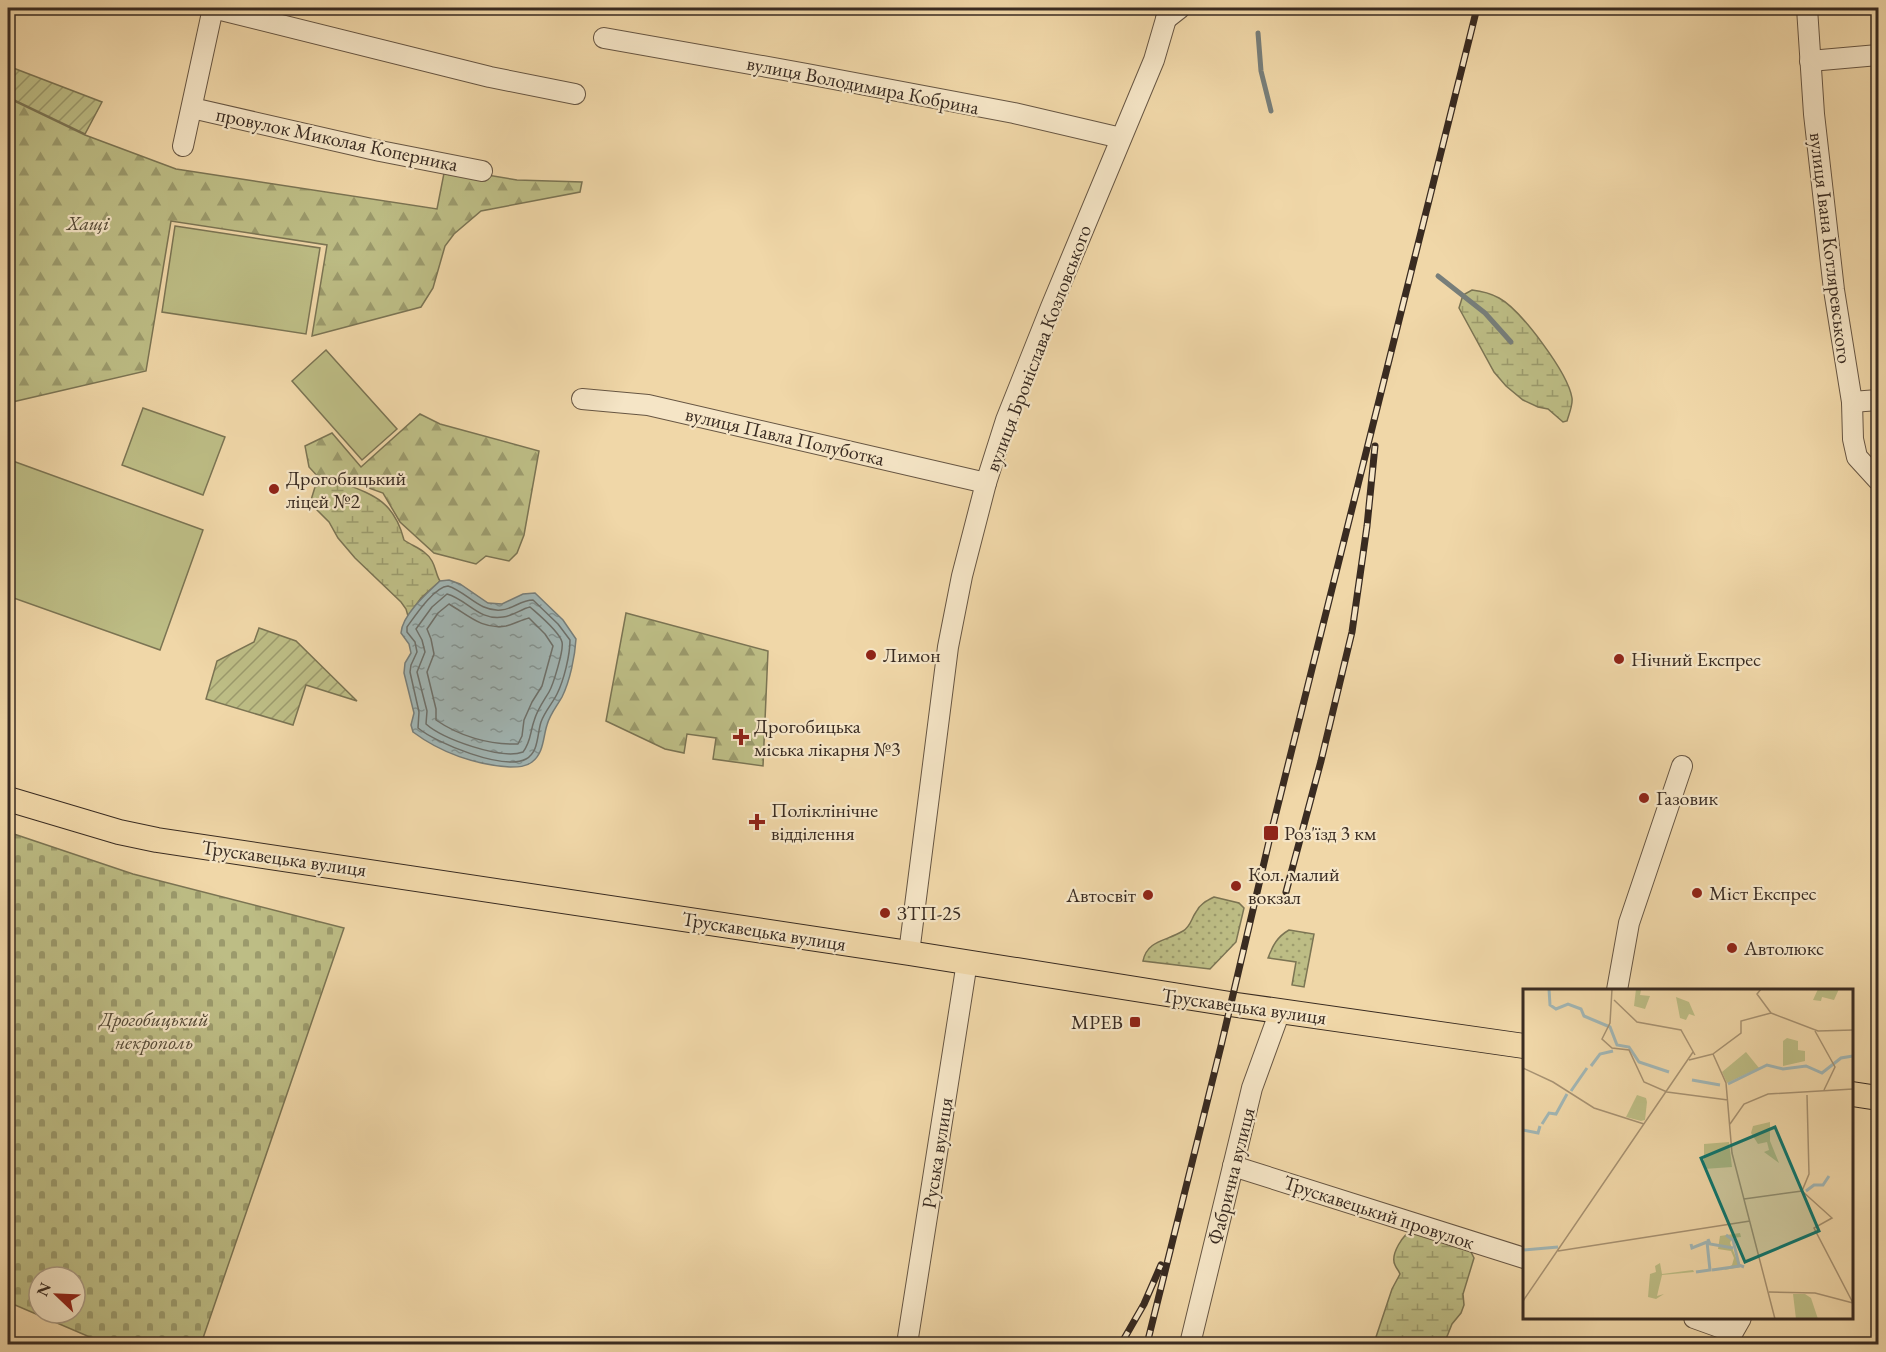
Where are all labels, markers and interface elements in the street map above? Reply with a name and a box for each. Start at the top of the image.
street label: вулиця Володимира Кобрина [745,50,981,120]
street label: провулок Миколая Коперника [214,101,460,177]
street label: вулиця Івана Котляревського [1804,131,1858,365]
park label: Хащі [65,210,110,236]
street label: вулиця Броніслава Козловського [979,221,1097,475]
street label: вулиця Павла Полуботка [683,400,887,472]
place label: Дрогобицький ліцей №2 [286,465,407,514]
marker: Дрогобицький ліцей №2 [267,482,281,496]
place label: Лимон [883,642,941,668]
place label: Нічний Експрес [1631,646,1761,672]
marker: Лимон [864,648,878,662]
marker: Нічний Експрес [1612,652,1626,666]
place label: Дрогобицька міська лікарня №3 [754,713,901,762]
marker: Дрогобицька міська лікарня №3 [732,728,750,746]
place label: Газовик [1656,785,1719,811]
marker: Газовик [1637,791,1651,805]
place label: Поліклінічне відділення [771,797,878,846]
marker: Поліклінічне відділення [748,813,766,831]
place label: Роз'їзд 3 км [1284,820,1377,846]
marker: Роз'їзд 3 км [1262,824,1280,842]
street label: Трускавецька вулиця [200,834,368,882]
place label: Кол. малий вокзал [1248,861,1340,910]
marker: Кол. малий вокзал [1229,879,1243,893]
place label: Міст Експрес [1709,880,1817,906]
place label: Автосвіт [1065,882,1136,908]
marker: Міст Експрес [1690,886,1704,900]
marker: Автосвіт [1141,888,1155,902]
place label: ЗТП-25 [897,900,961,926]
street label: Трускавецька вулиця [680,905,848,957]
marker: ЗТП-25 [878,906,892,920]
place label: Автолюкс [1743,935,1824,961]
marker: Автолюкс [1725,941,1739,955]
street label: Трускавецька вулиця [1160,982,1328,1030]
inset map [1523,989,1853,1319]
park label: Дрогобицький некрополь [98,1006,208,1055]
place label: МРЕВ [1071,1009,1123,1035]
marker: МРЕВ [1128,1015,1142,1029]
street label: Руська вулиця [915,1096,959,1210]
street label: Фабрична вулиця [1201,1105,1261,1247]
street label: Трускавецький провулок [1280,1169,1478,1255]
north arrow [27,1265,87,1325]
text: N [31,1279,56,1299]

